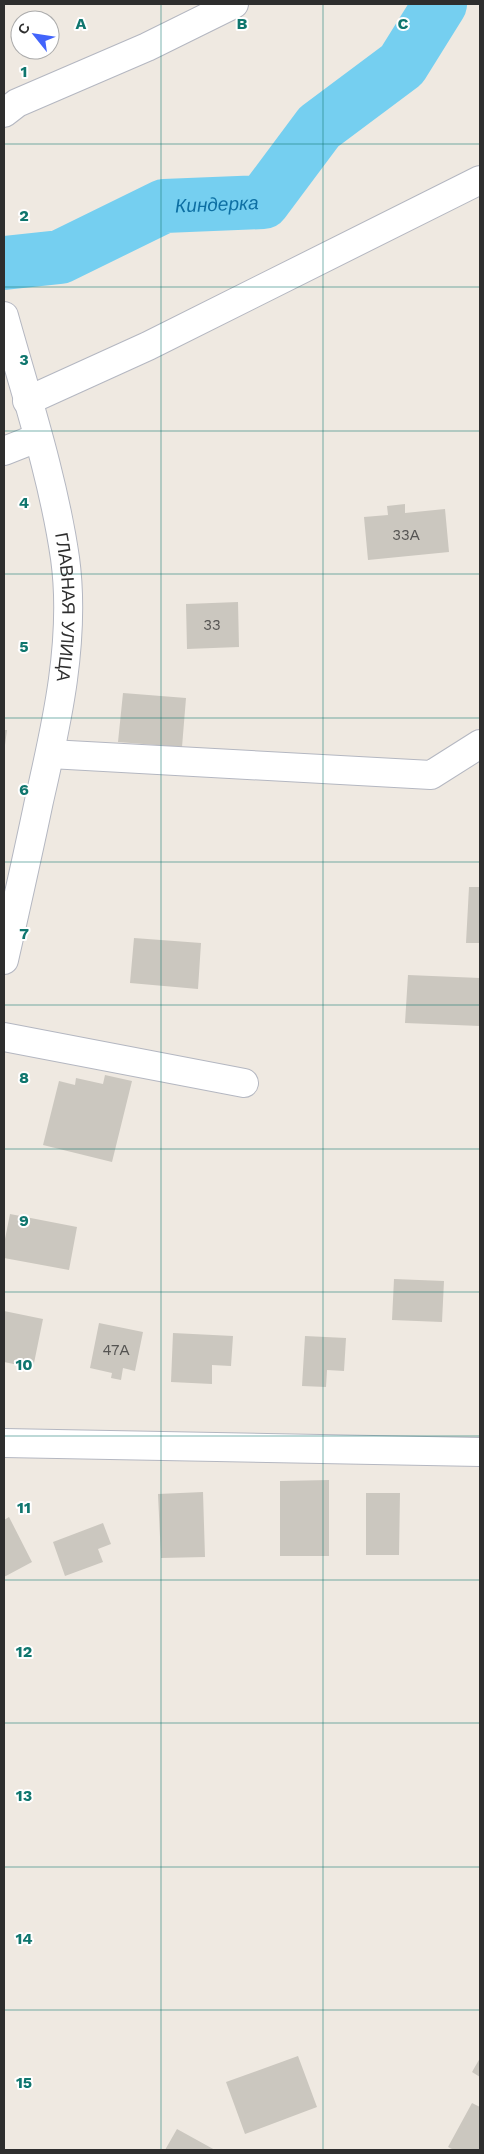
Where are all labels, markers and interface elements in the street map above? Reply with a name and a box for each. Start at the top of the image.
north arrow [10,10,60,60]
text: A [76,14,87,33]
text: B [237,14,248,33]
text: C [398,14,409,33]
text: С [14,20,33,37]
text: 1 [21,62,27,81]
water label: Киндерка [175,191,259,218]
text: 2 [19,206,29,225]
text: 3 [19,350,29,369]
text: 4 [19,493,29,512]
house number: 33А [392,526,420,544]
street label: ГЛАВНАЯ УЛИЦА [51,531,79,683]
house number: 33 [203,616,221,634]
text: 5 [19,637,29,656]
text: 6 [19,780,29,799]
text: 7 [19,924,29,943]
text: 8 [19,1068,29,1087]
text: 9 [19,1211,29,1230]
house number: 47А [103,1341,129,1359]
text: 10 [15,1355,33,1374]
text: 11 [17,1498,31,1517]
text: 12 [16,1642,32,1661]
text: 13 [16,1786,32,1805]
text: 14 [15,1929,33,1948]
text: 15 [16,2073,32,2092]

